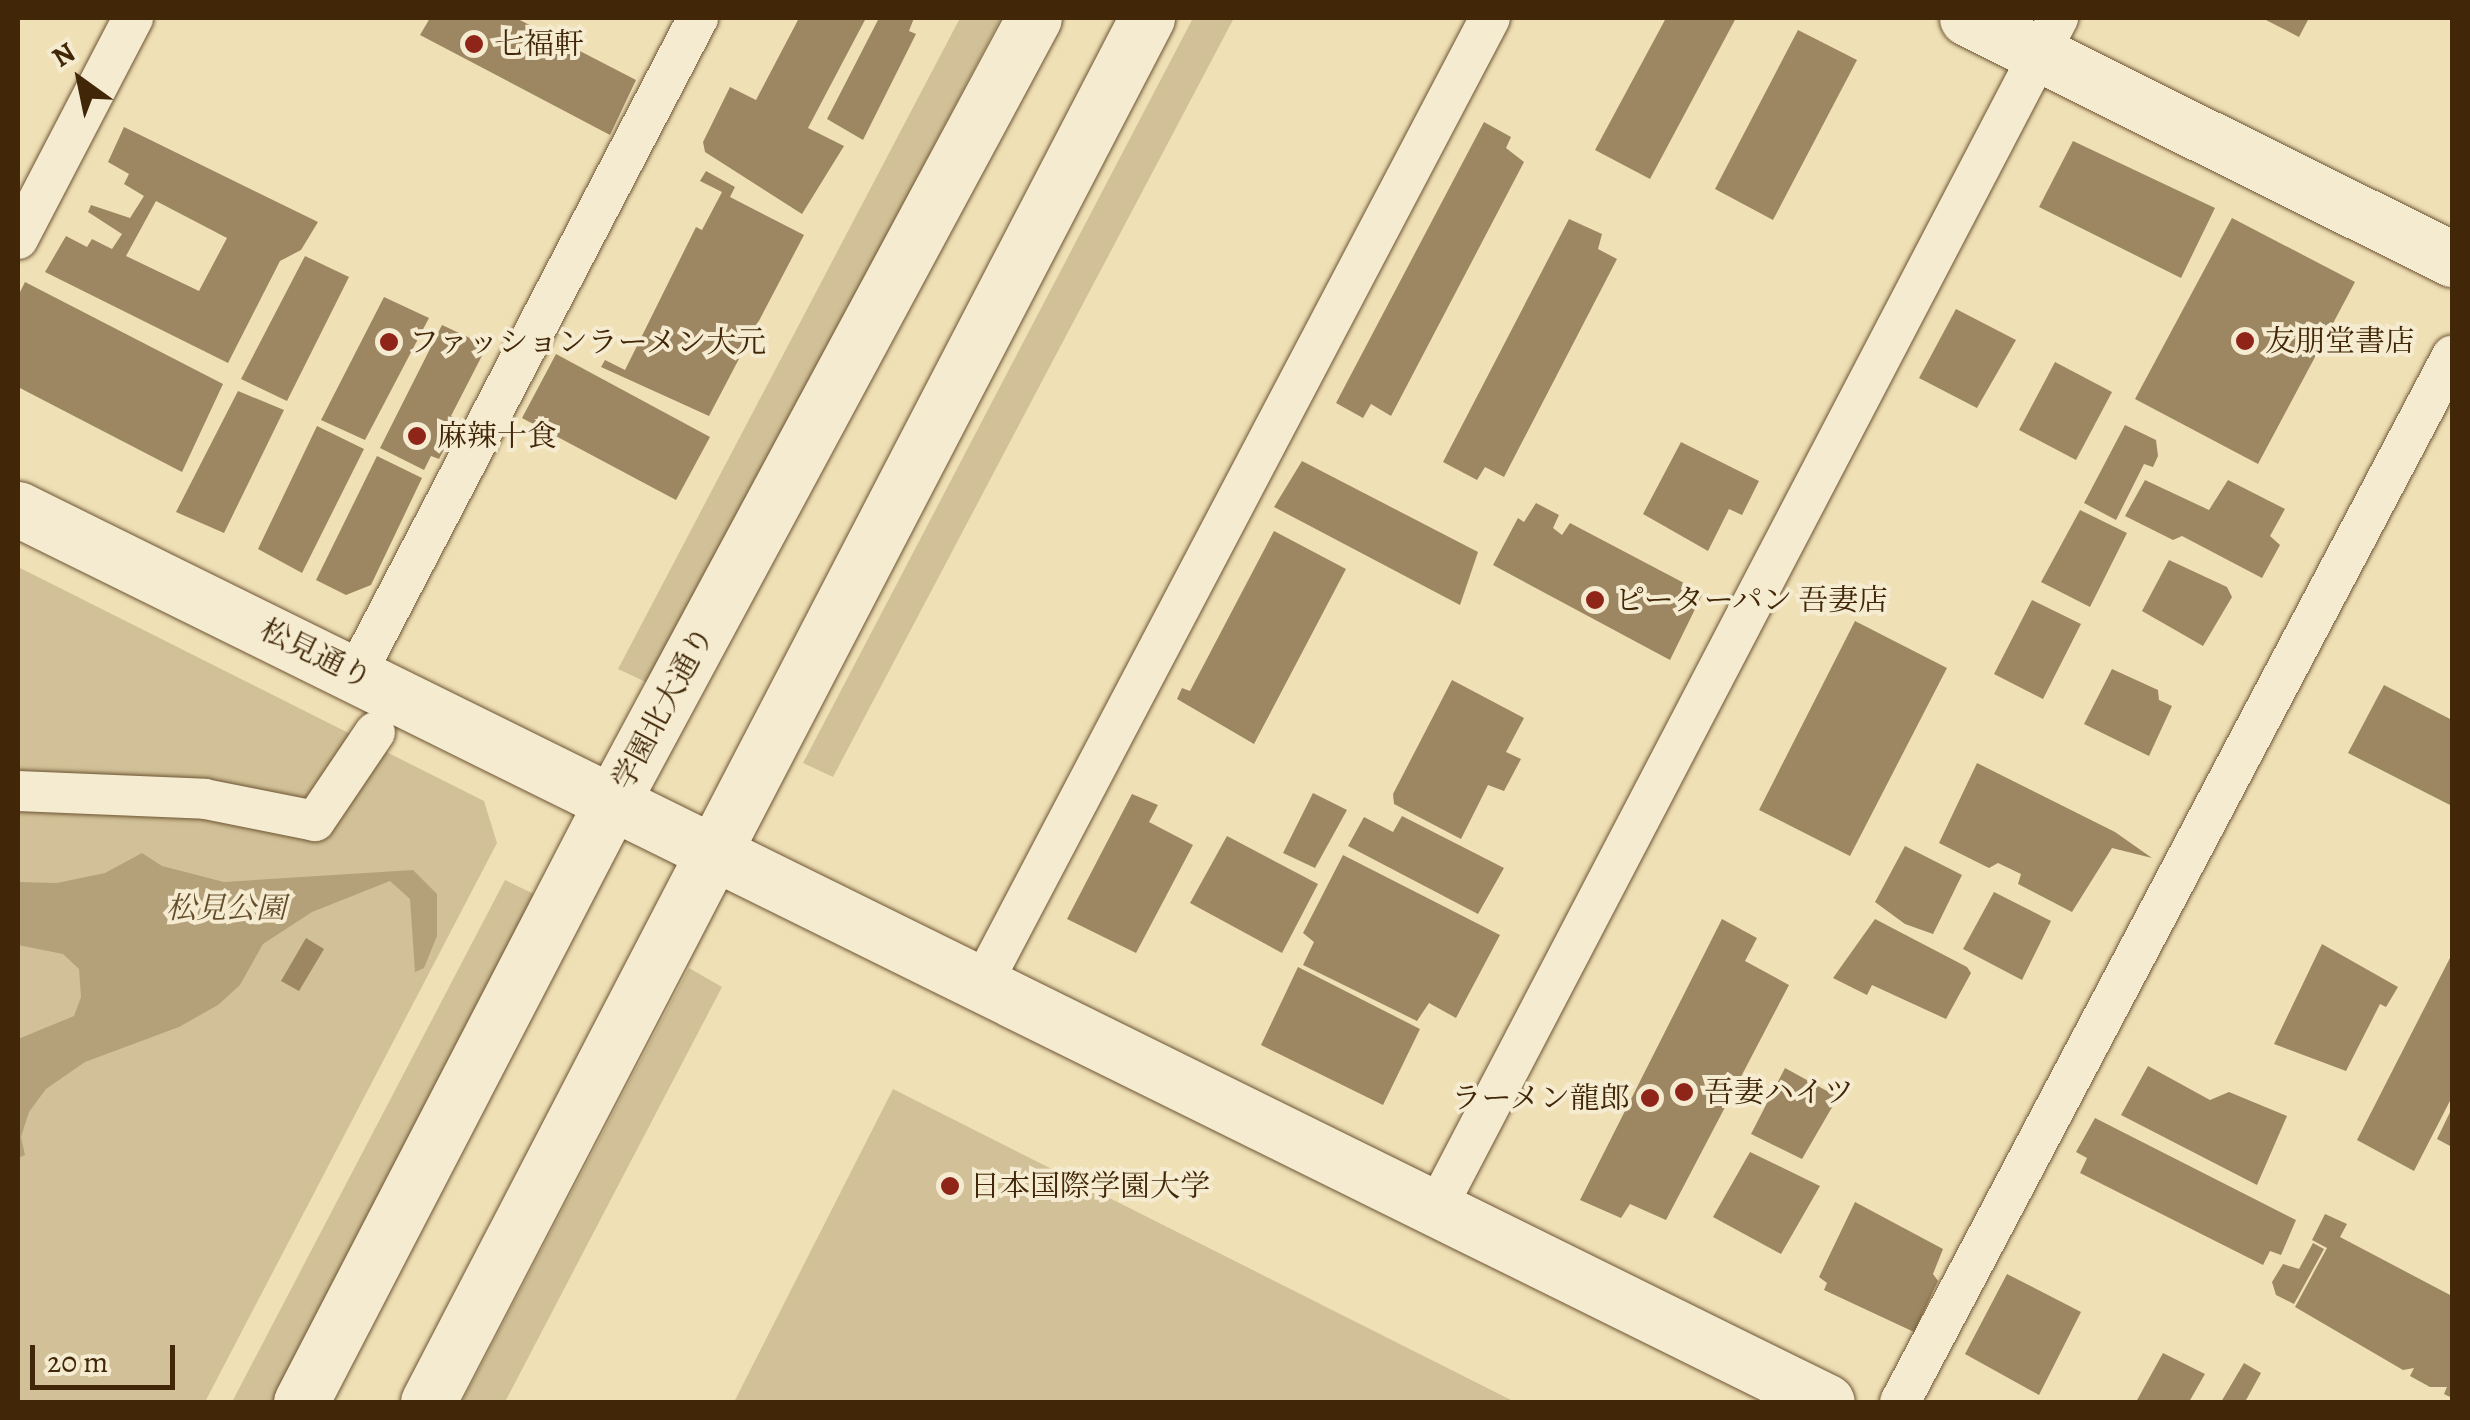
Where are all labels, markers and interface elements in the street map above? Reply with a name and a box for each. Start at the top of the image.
place label: 七福軒 [494,26,584,62]
north arrow [30,30,130,130]
text: N [45,33,83,76]
marker: 七福軒 [463,33,485,55]
place label: 友朋堂書店 [2265,323,2415,359]
place label: ファッションラーメン大元 [409,324,769,360]
marker: 友朋堂書店 [2234,330,2256,352]
marker: ファッションラーメン大元 [378,331,400,353]
place label: 麻辣十食 [437,418,557,454]
marker: 麻辣十食 [406,425,428,447]
place label: ピーターパン 吾妻店 [1615,582,1890,618]
marker: ピーターパン 吾妻店 [1584,589,1606,611]
street label: 松見通り [254,612,378,696]
street label: 学園北大通り [605,620,721,796]
park label: 松見公園 [166,890,286,926]
place label: 吾妻ハイツ [1704,1074,1854,1110]
place label: ラーメン龍郎 [1450,1080,1630,1116]
marker: 吾妻ハイツ [1673,1081,1695,1103]
marker: ラーメン龍郎 [1639,1087,1661,1109]
place label: 日本国際学園大学 [970,1168,1210,1204]
marker: 日本国際学園大学 [939,1175,961,1197]
scale bar [35,1325,180,1387]
text: 20 m [47,1342,108,1382]

